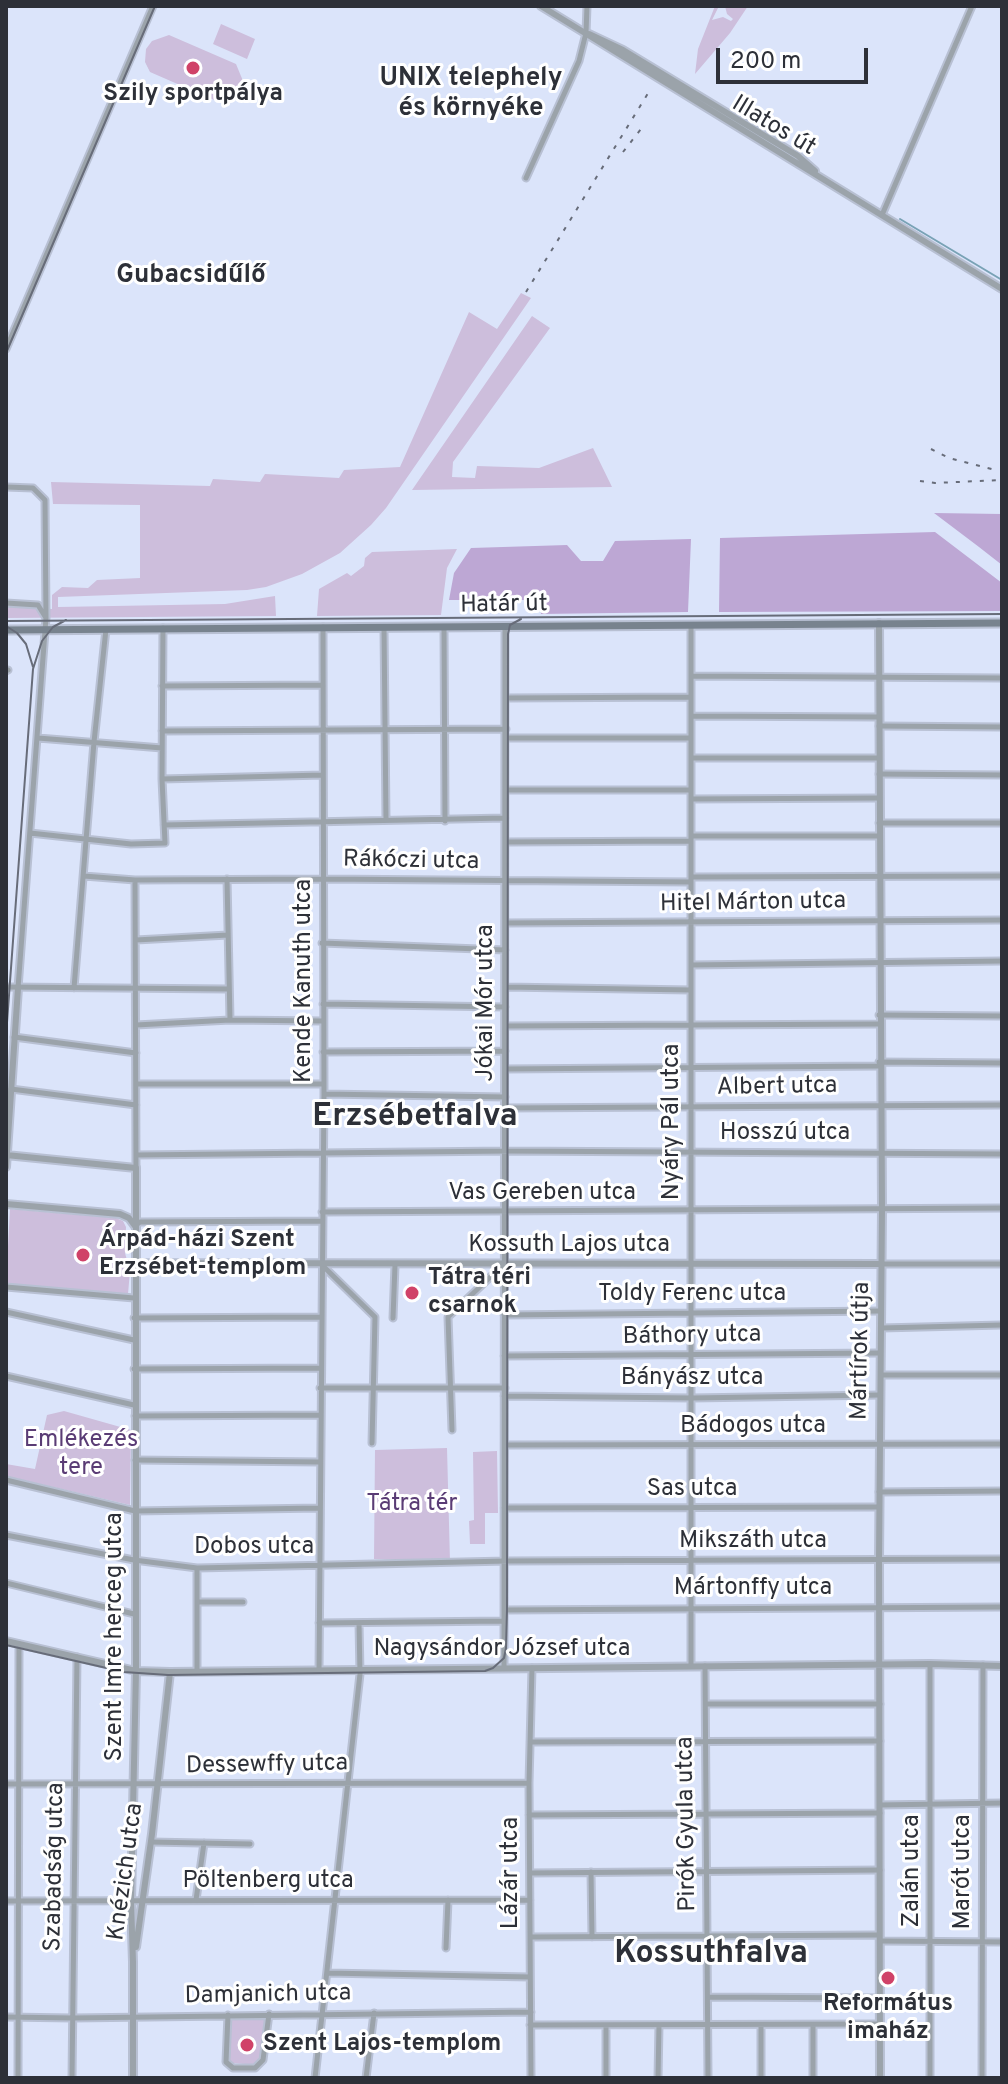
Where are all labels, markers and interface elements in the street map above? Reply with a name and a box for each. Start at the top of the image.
scale bar [720,32,872,82]
text: 200 m [730,47,801,77]
marker: Szily sportpálya [184,59,202,77]
district label: UNIX telephely és környéke [380,64,562,126]
place label: Szily sportpálya [103,81,283,109]
street label: Illatos út [726,91,820,163]
district label: Gubacsidűlő [116,261,266,293]
street label: Határ út [460,591,548,621]
street label: Rákóczi utca [343,846,479,878]
street label: Kende Kanuth utca [291,879,319,1083]
street label: Hitel Márton utca [660,888,846,920]
street label: Jókai Mór utca [473,924,501,1082]
street label: Nyáry Pál utca [659,1044,687,1200]
street label: Albert utca [716,1073,838,1103]
district label: Erzsébetfalva [312,1100,518,1138]
street label: Hosszú utca [720,1120,850,1148]
street label: Vas Gereben utca [448,1180,636,1208]
place label: Árpád-házi Szent Erzsébet-templom [99,1227,306,1283]
street label: Kossuth Lajos utca [468,1232,670,1260]
marker: Árpád-házi Szent Erzsébet-templom [74,1246,92,1264]
place label: Tátra téri csarnok [428,1265,531,1321]
street label: Toldy Ferenc utca [598,1281,786,1309]
street label: Mártírok útja [846,1281,878,1421]
marker: Tátra téri csarnok [403,1284,421,1302]
street label: Báthory utca [622,1321,762,1353]
street label: Bányász utca [621,1365,763,1393]
street label: Bádogos utca [680,1413,826,1441]
park label: Emlékezés tere [24,1427,138,1483]
street label: Sas utca [647,1476,737,1504]
park label: Tátra tér [366,1491,458,1519]
street label: Szent Imre herceg utca [102,1512,130,1762]
street label: Mikszáth utca [679,1528,827,1556]
street label: Dobos utca [194,1534,314,1562]
street label: Mártonffy utca [674,1575,832,1603]
street label: Nagysándor József utca [374,1636,630,1664]
street label: Pirók Gyula utca [672,1736,704,1912]
street label: Dessewffy utca [186,1750,348,1782]
street label: Szabadság utca [40,1782,72,1952]
street label: Knézich utca [103,1801,151,1943]
street label: Zalán utca [899,1814,927,1928]
street label: Marót utca [950,1814,978,1930]
street label: Lázár utca [498,1817,526,1929]
street label: Pöltenberg utca [182,1868,354,1896]
district label: Kossuthfalva [614,1937,808,1975]
marker: Református imaház [879,1969,897,1987]
street label: Damjanich utca [185,1980,351,2012]
place label: Református imaház [823,1991,953,2047]
place label: Szent Lajos-templom [263,2031,501,2059]
marker: Szent Lajos-templom [238,2036,256,2054]

